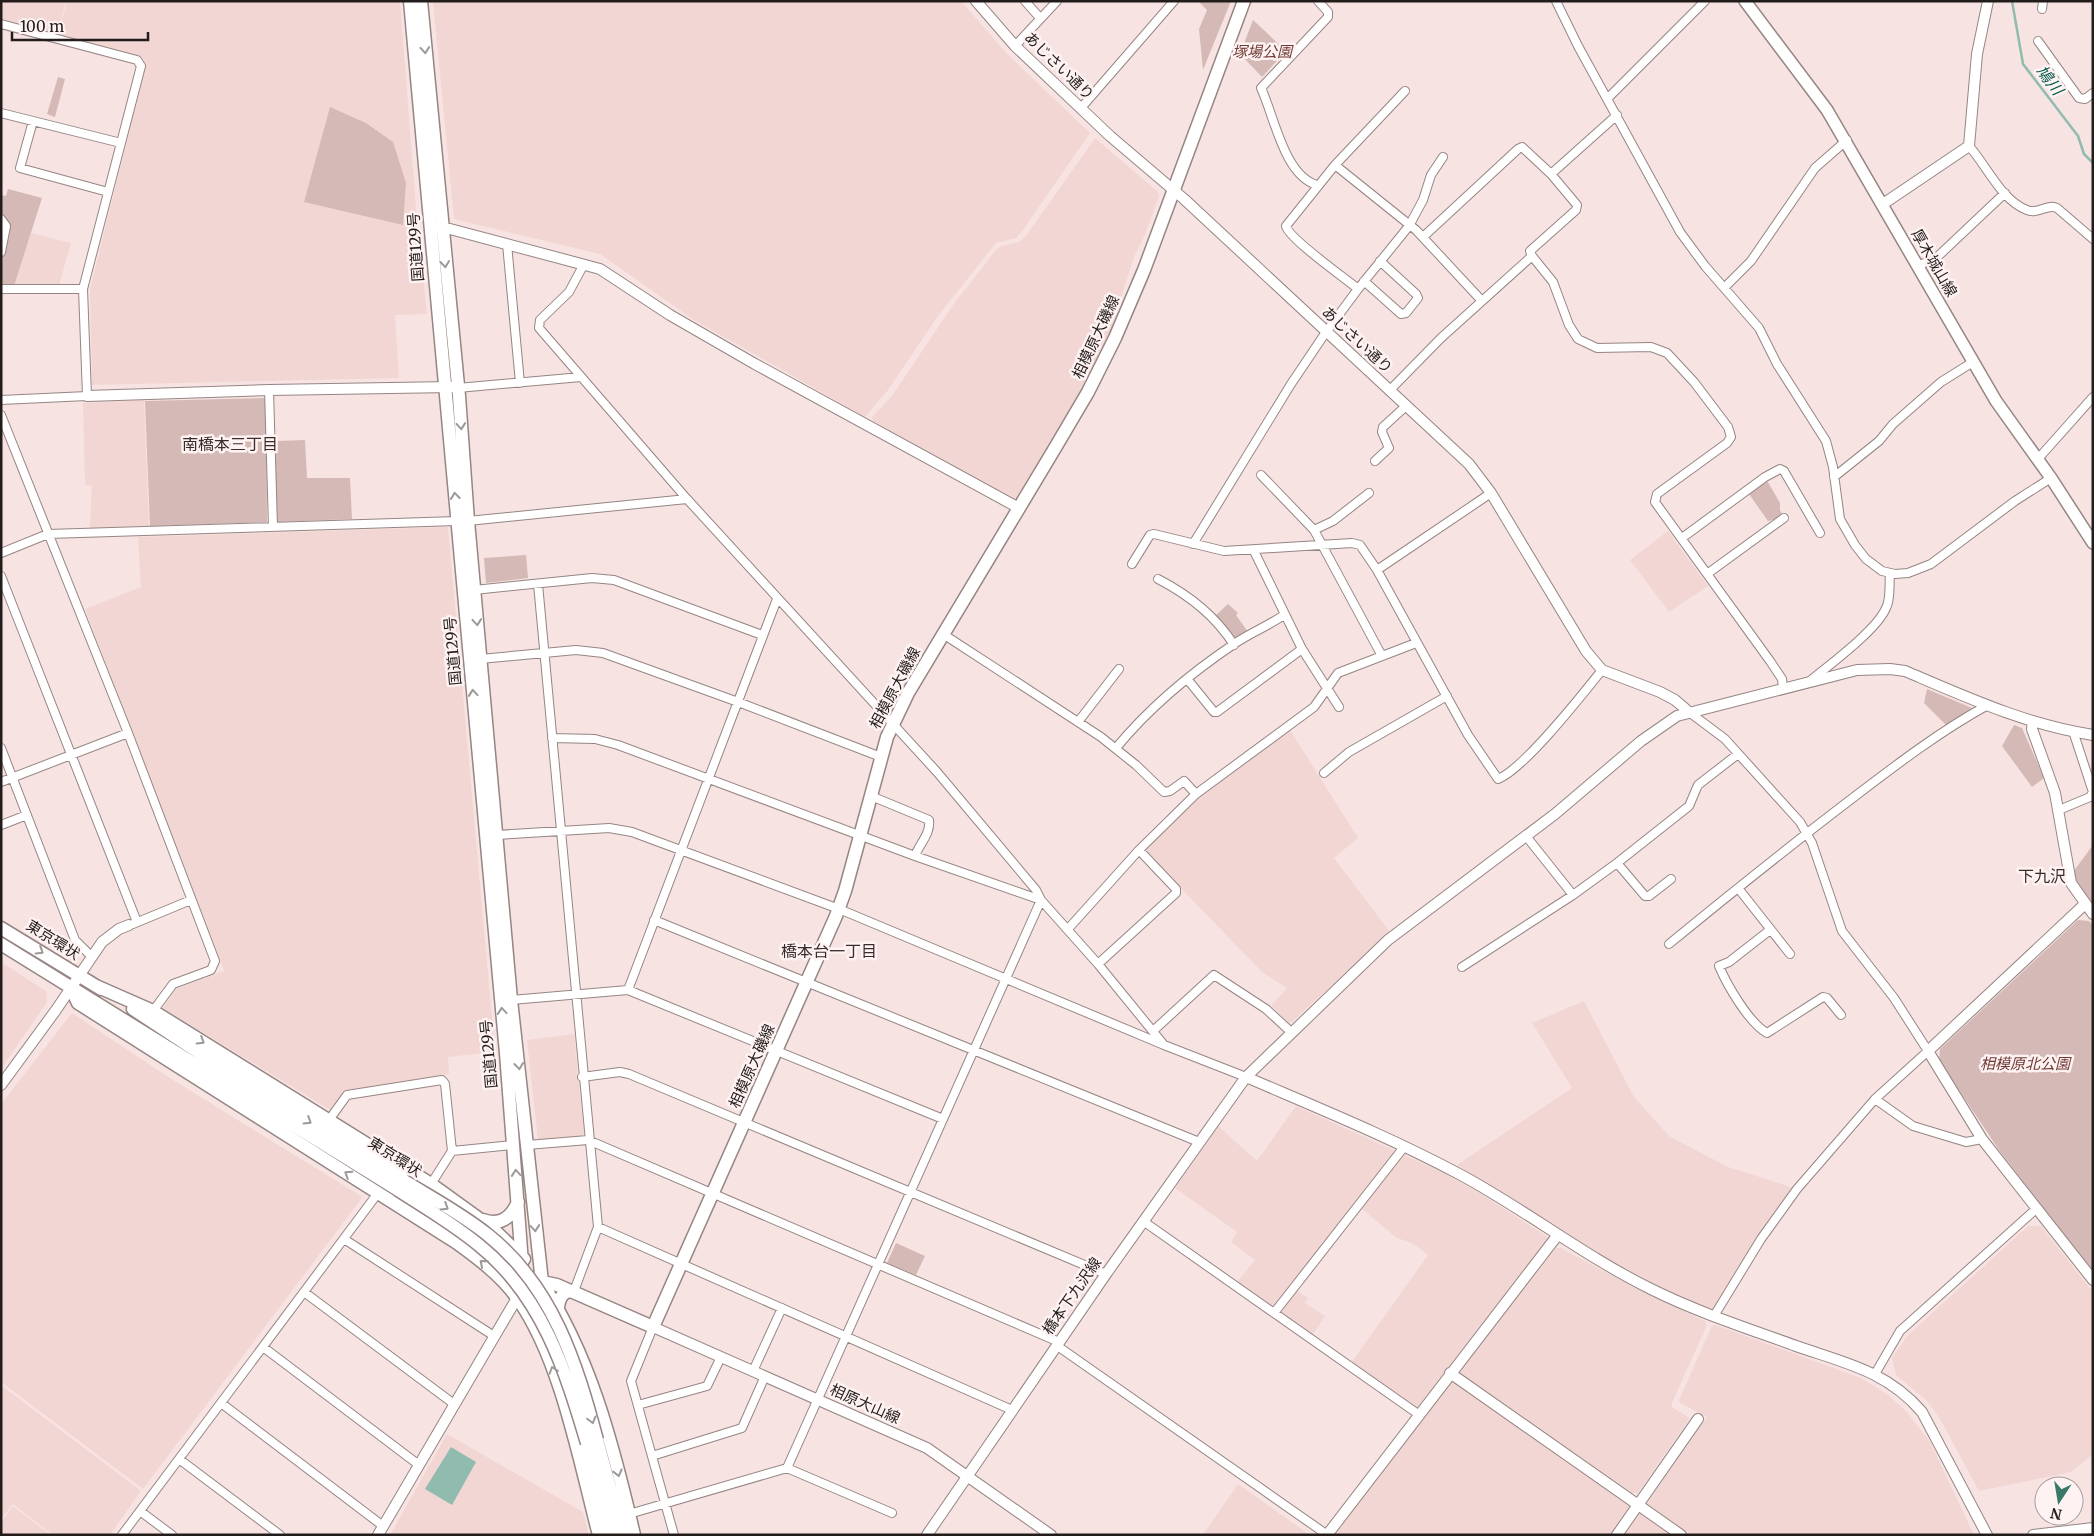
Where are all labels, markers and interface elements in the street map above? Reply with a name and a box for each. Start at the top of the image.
scale bar [12,10,149,42]
text: 100 m [20,17,64,36]
street label: あじさい通り [1020,28,1098,104]
park label: 塚場公園 [1232,42,1294,61]
one-way arrow [419,46,430,54]
water label: 鳩川 [2032,61,2069,100]
street label: 国道129号 [404,212,427,282]
street label: 厚木城山線 [1907,226,1961,300]
one-way arrow [439,260,450,268]
street label: 相模原大磯線 [1068,292,1123,382]
street label: あじさい通り [1318,302,1397,377]
one-way arrow [456,422,467,430]
district label: 南橋本三丁目 [182,434,278,454]
one-way arrow [450,492,461,500]
street label: 国道129号 [440,616,465,686]
one-way arrow [471,619,482,627]
street label: 相模原大磯線 [865,644,924,732]
one-way arrow [468,688,479,696]
district label: 下九沢 [2018,866,2066,886]
street label: 東京環状 [23,916,84,964]
district label: 橋本台一丁目 [781,941,877,961]
one-way arrow [35,945,44,954]
one-way arrow [497,1007,508,1015]
street label: 国道129号 [476,1019,501,1089]
street label: 相模原大磯線 [725,1021,779,1111]
one-way arrow [195,1035,204,1044]
park label: 相模原北公園 [1980,1054,2072,1073]
one-way arrow [513,1062,524,1070]
one-way arrow [302,1115,311,1125]
street label: 東京環状 [365,1133,426,1181]
one-way arrow [510,1169,521,1177]
one-way arrow [344,1170,353,1180]
one-way arrow [440,1200,449,1210]
one-way arrow [529,1224,540,1232]
street label: 橋本下九沢線 [1038,1253,1105,1338]
one-way arrow [480,1260,489,1269]
one-way arrow [548,1366,558,1375]
street label: 相原大山線 [827,1380,903,1427]
one-way arrow [586,1415,597,1424]
one-way arrow [612,1468,623,1477]
north arrow [2034,1476,2084,1526]
text: N [2049,1504,2064,1524]

